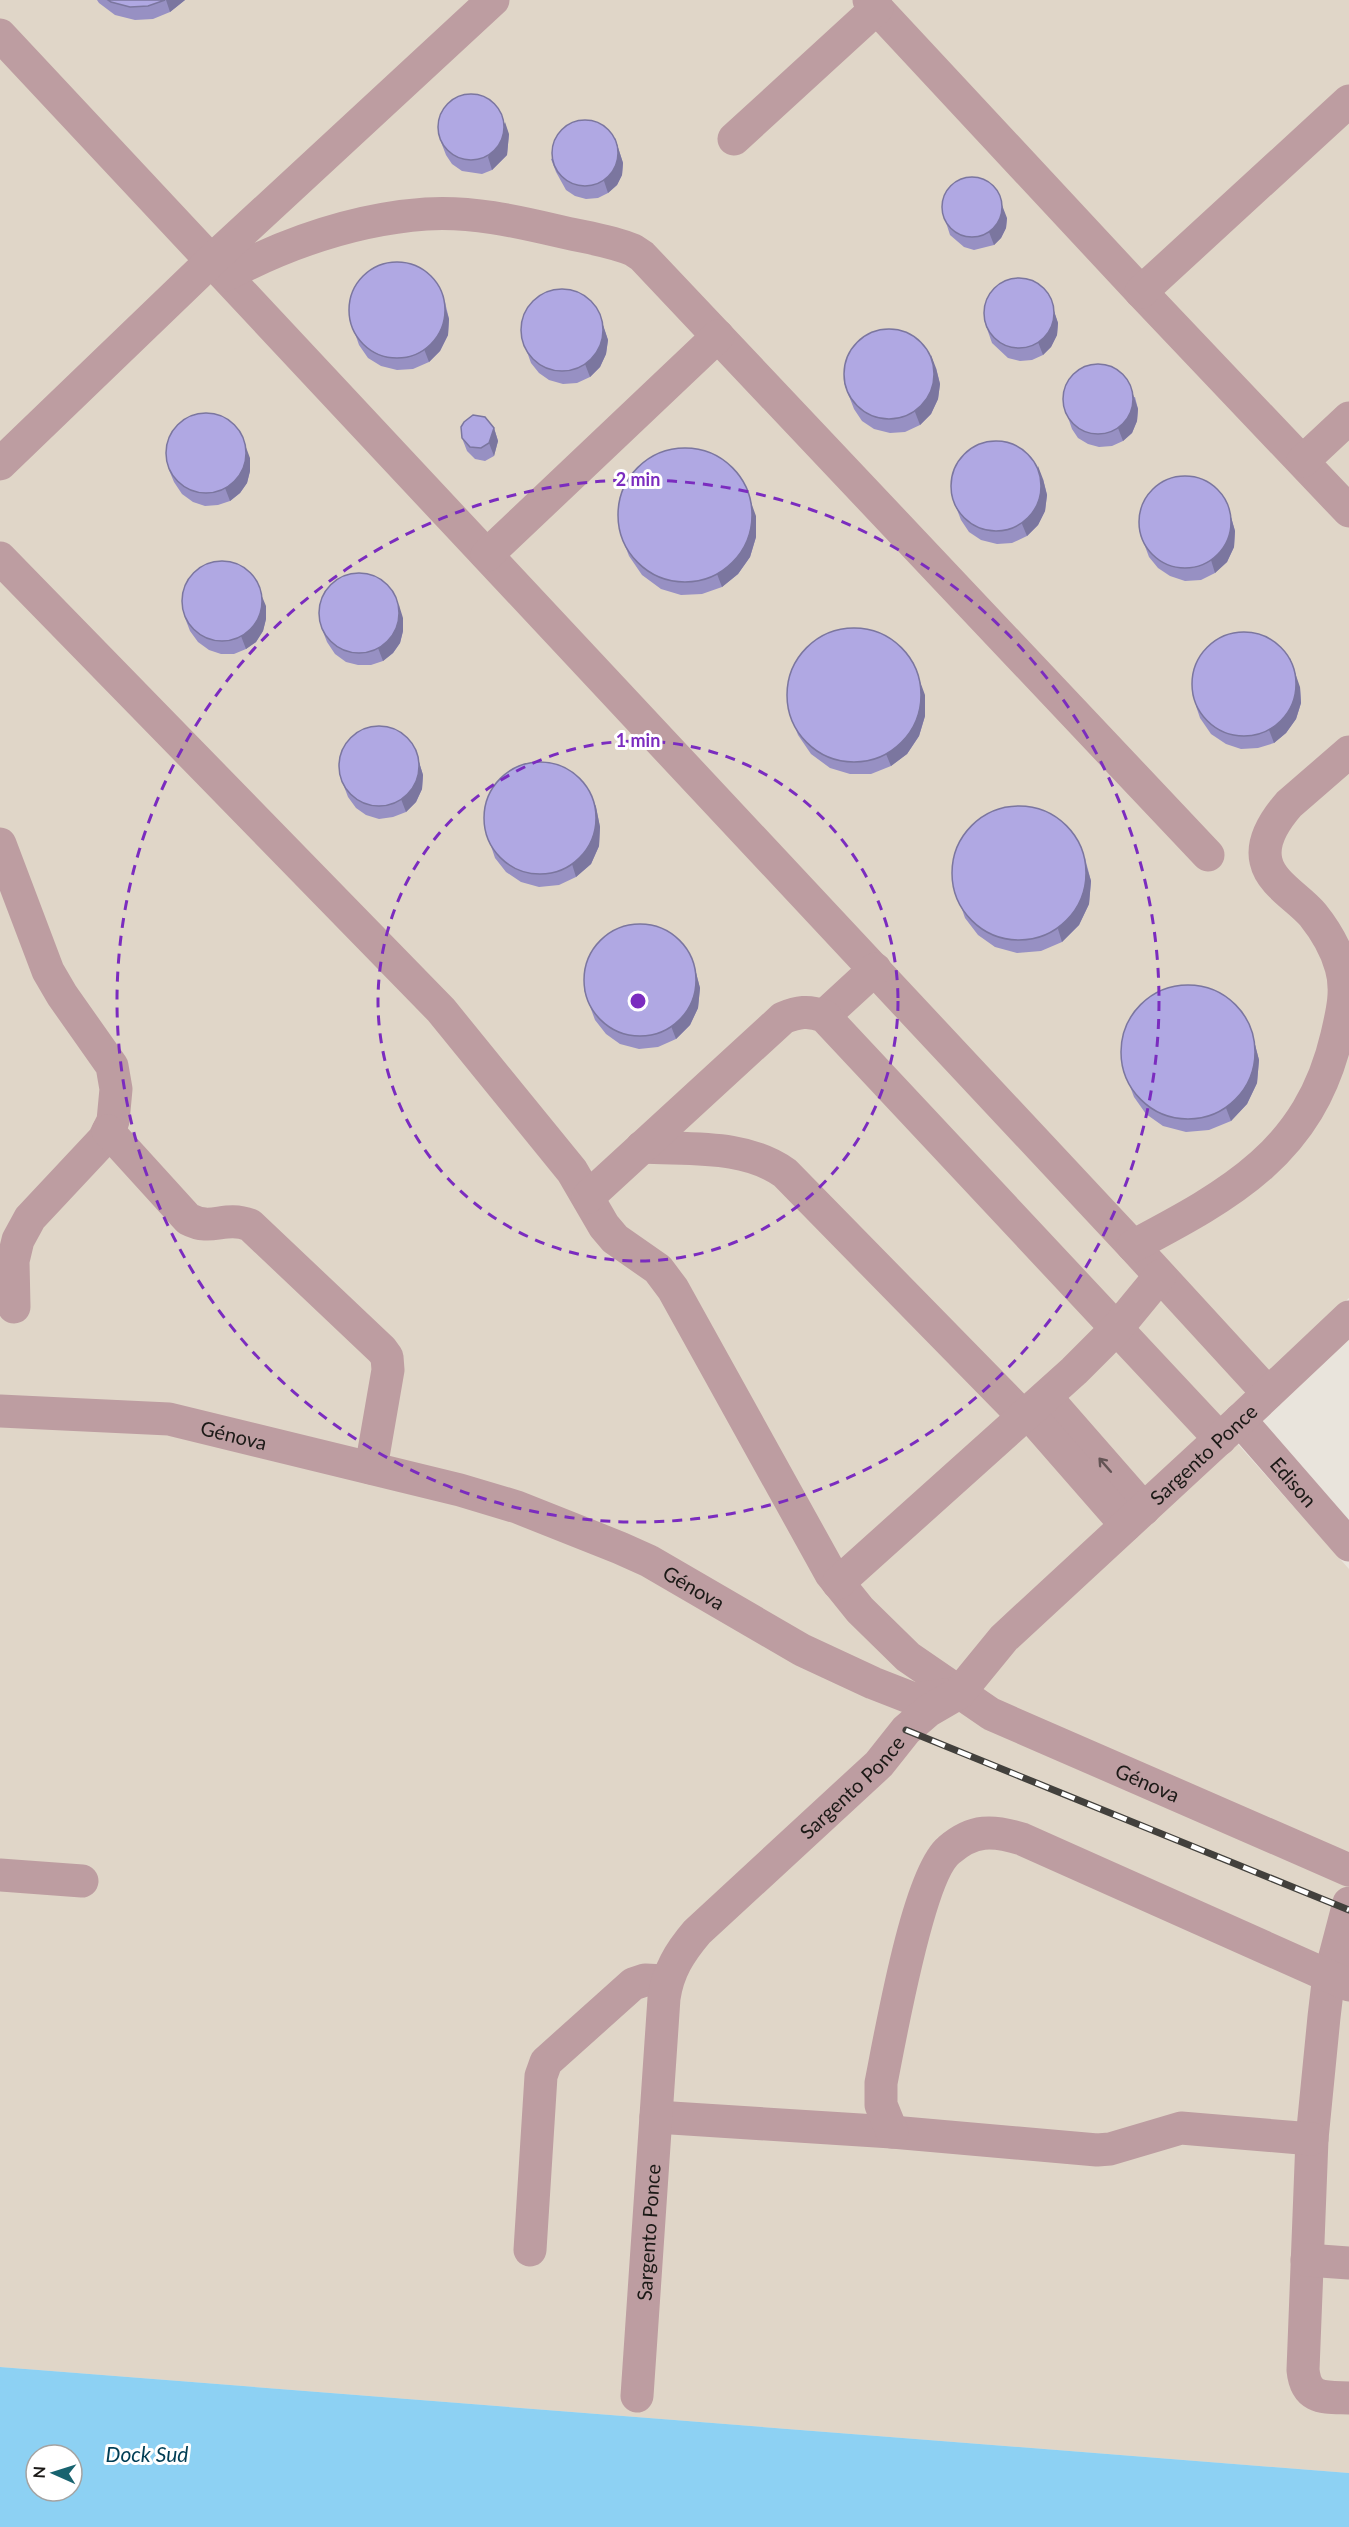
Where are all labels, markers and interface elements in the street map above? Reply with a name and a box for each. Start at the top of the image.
text: 2 min [616,468,660,490]
text: 1 min [616,729,660,751]
centre of rings [628,991,648,1011]
street label: Sargento Ponce [1145,1399,1262,1509]
street label: Génova [198,1415,269,1454]
street label: Edison [1266,1452,1322,1512]
one-way arrow [1099,1457,1112,1473]
street label: Génova [659,1560,729,1615]
street label: Sargento Ponce [794,1731,909,1843]
street label: Génova [1112,1758,1183,1807]
street label: Sargento Ponce [631,2163,665,2302]
water label: Dock Sud [106,2441,188,2466]
north arrow [24,2443,84,2503]
text: N [29,2466,48,2479]

